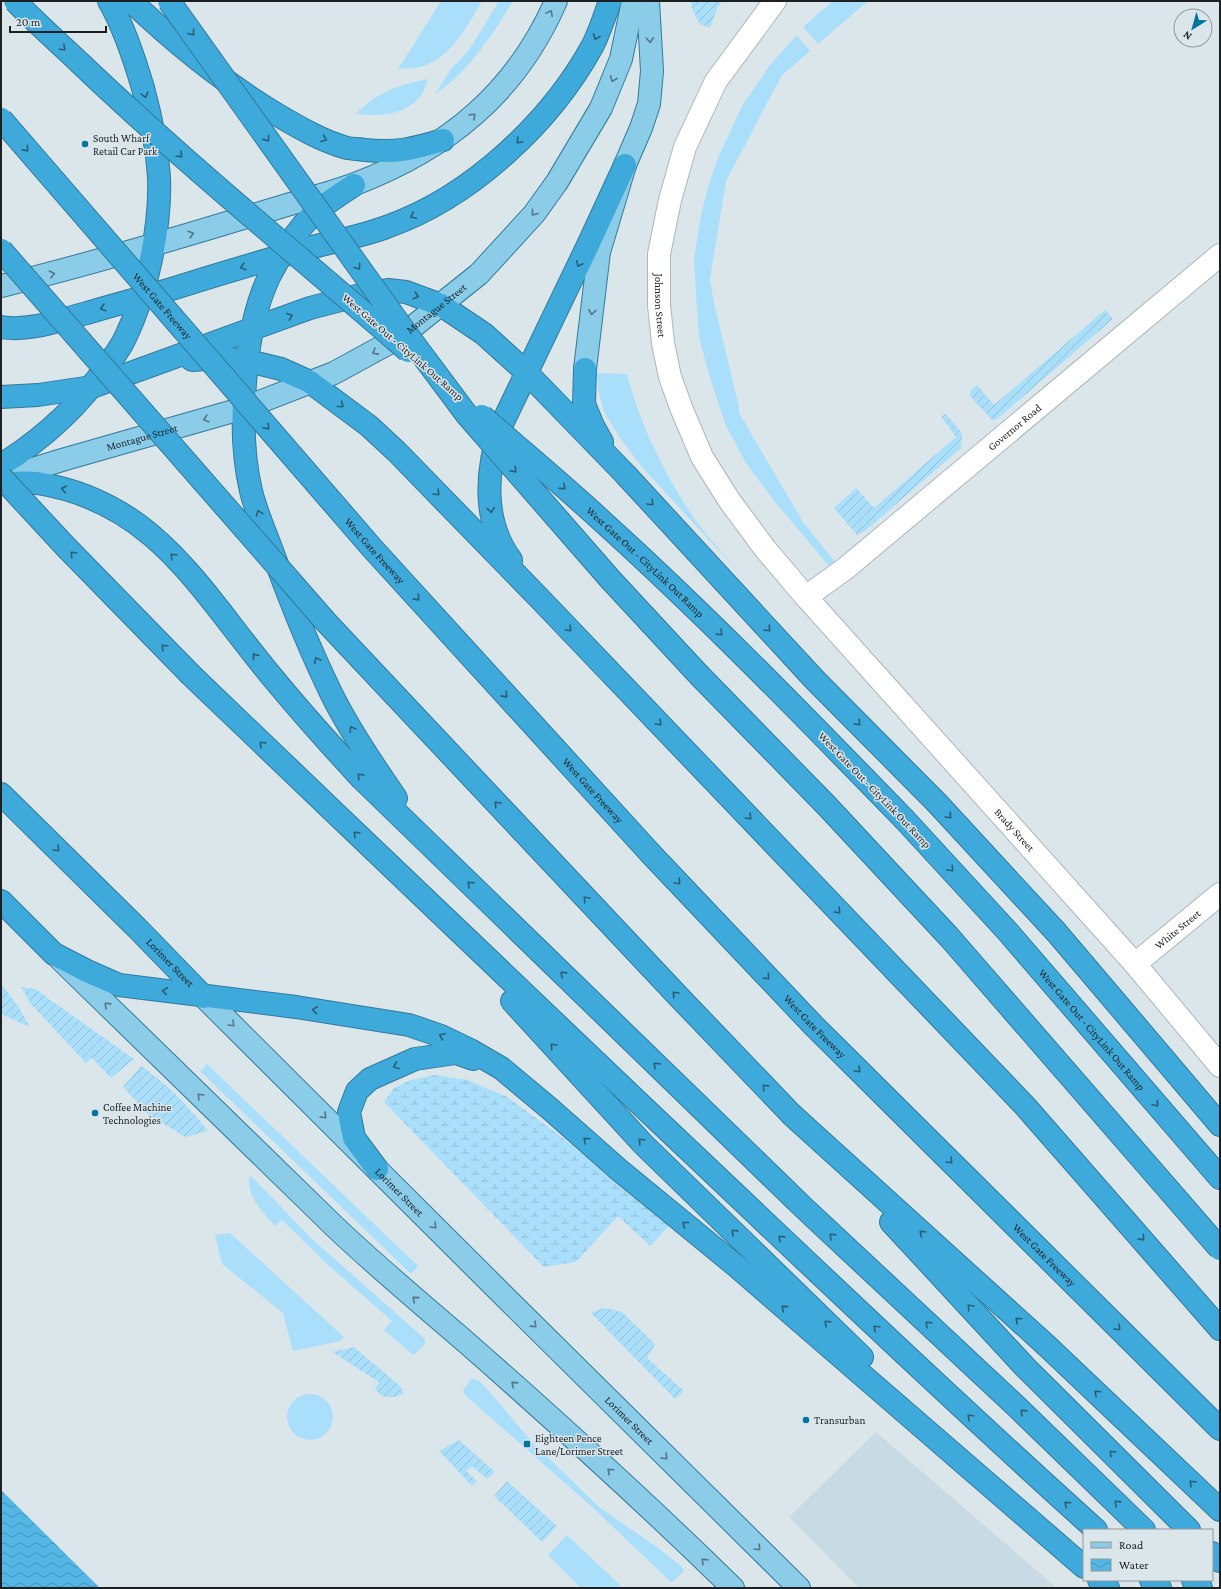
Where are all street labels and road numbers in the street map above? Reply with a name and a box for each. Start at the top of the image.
street label: West Gate Freeway [131,270,195,343]
street label: Johnson Street [652,272,668,338]
street label: Montague Street [404,281,469,336]
street label: West Gate Out - CityLink Out Ramp [339,291,466,404]
street label: Governor Road [985,401,1044,453]
street label: Montague Street [105,421,179,453]
street label: West Gate Out - CityLink Out Ramp [584,504,707,621]
street label: West Gate Freeway [343,515,408,587]
street label: West Gate Out - CityLink Out Ramp [816,730,934,851]
street label: West Gate Freeway [560,755,626,827]
street label: Brady Street [992,806,1037,854]
street label: White Street [1152,907,1203,951]
street label: Lorimer Street [144,936,197,990]
street label: West Gate Out - CityLink Out Ramp [1036,966,1148,1094]
street label: West Gate Freeway [781,992,849,1062]
street label: Lorimer Street [373,1165,426,1219]
street label: West Gate Freeway [1011,1221,1079,1290]
street label: Lorimer Street [603,1394,656,1447]

